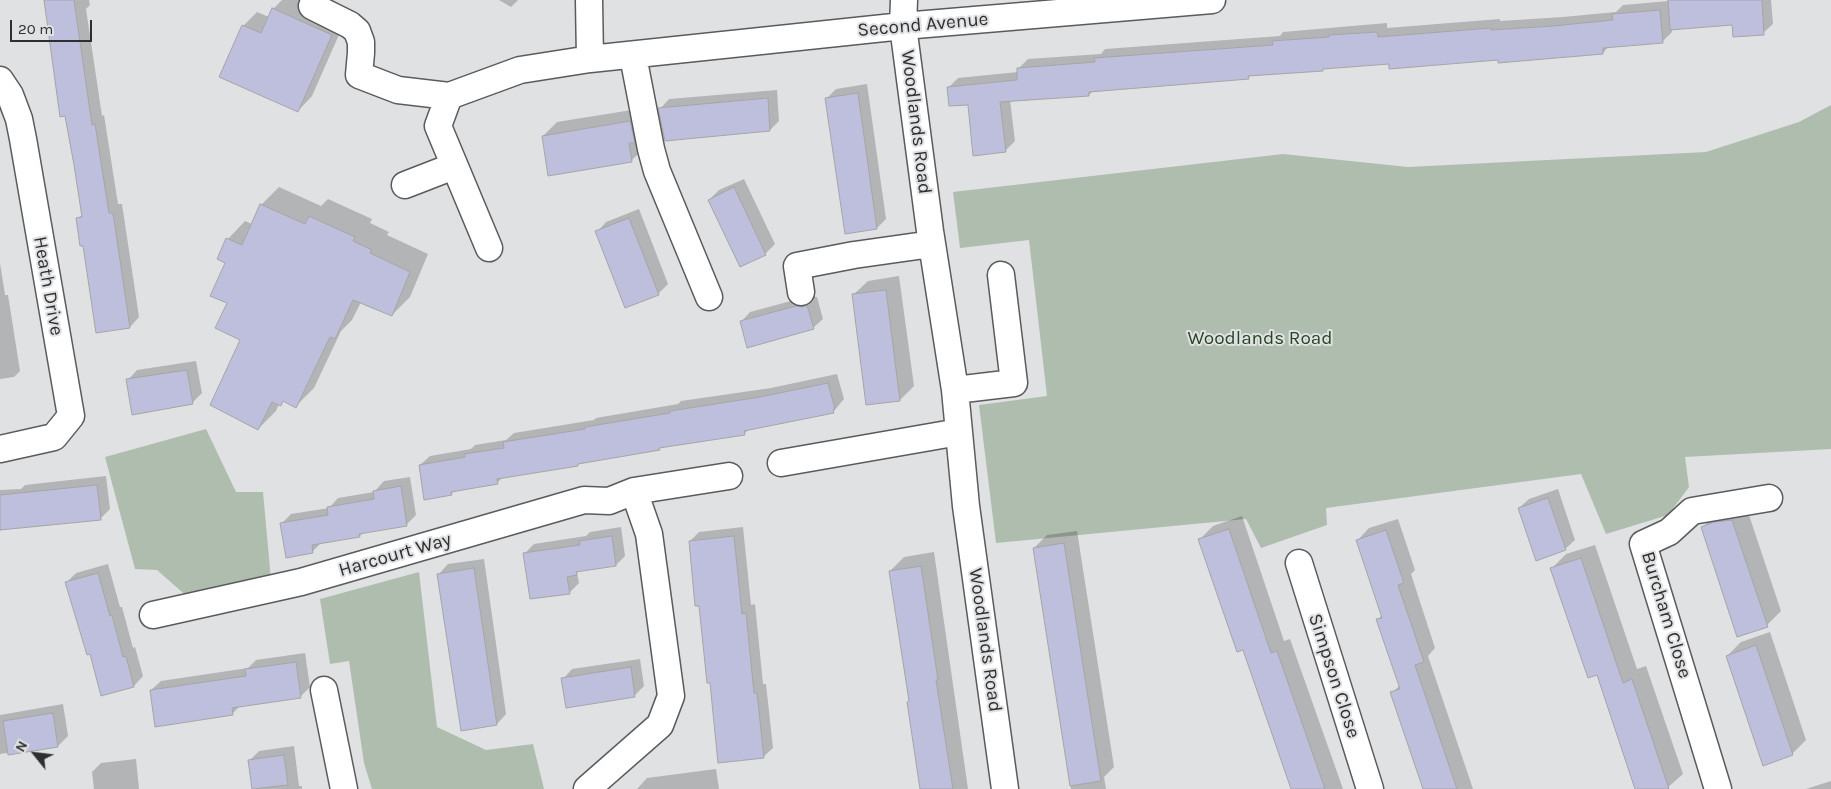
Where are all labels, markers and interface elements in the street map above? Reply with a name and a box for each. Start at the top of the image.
street label: Second Avenue [857,8,989,42]
scale bar [12,10,95,42]
text: 20 m [18,20,53,38]
street label: Woodlands Road [896,49,936,195]
street label: Heath Drive [28,235,68,337]
park label: Woodlands Road [1187,328,1333,350]
street label: Harcourt Way [336,528,454,582]
street label: Burcham Close [1636,549,1696,681]
street label: Woodlands Road [964,567,1006,713]
street label: Simpson Close [1303,611,1365,741]
north arrow [10,729,60,779]
text: N [12,738,31,755]

